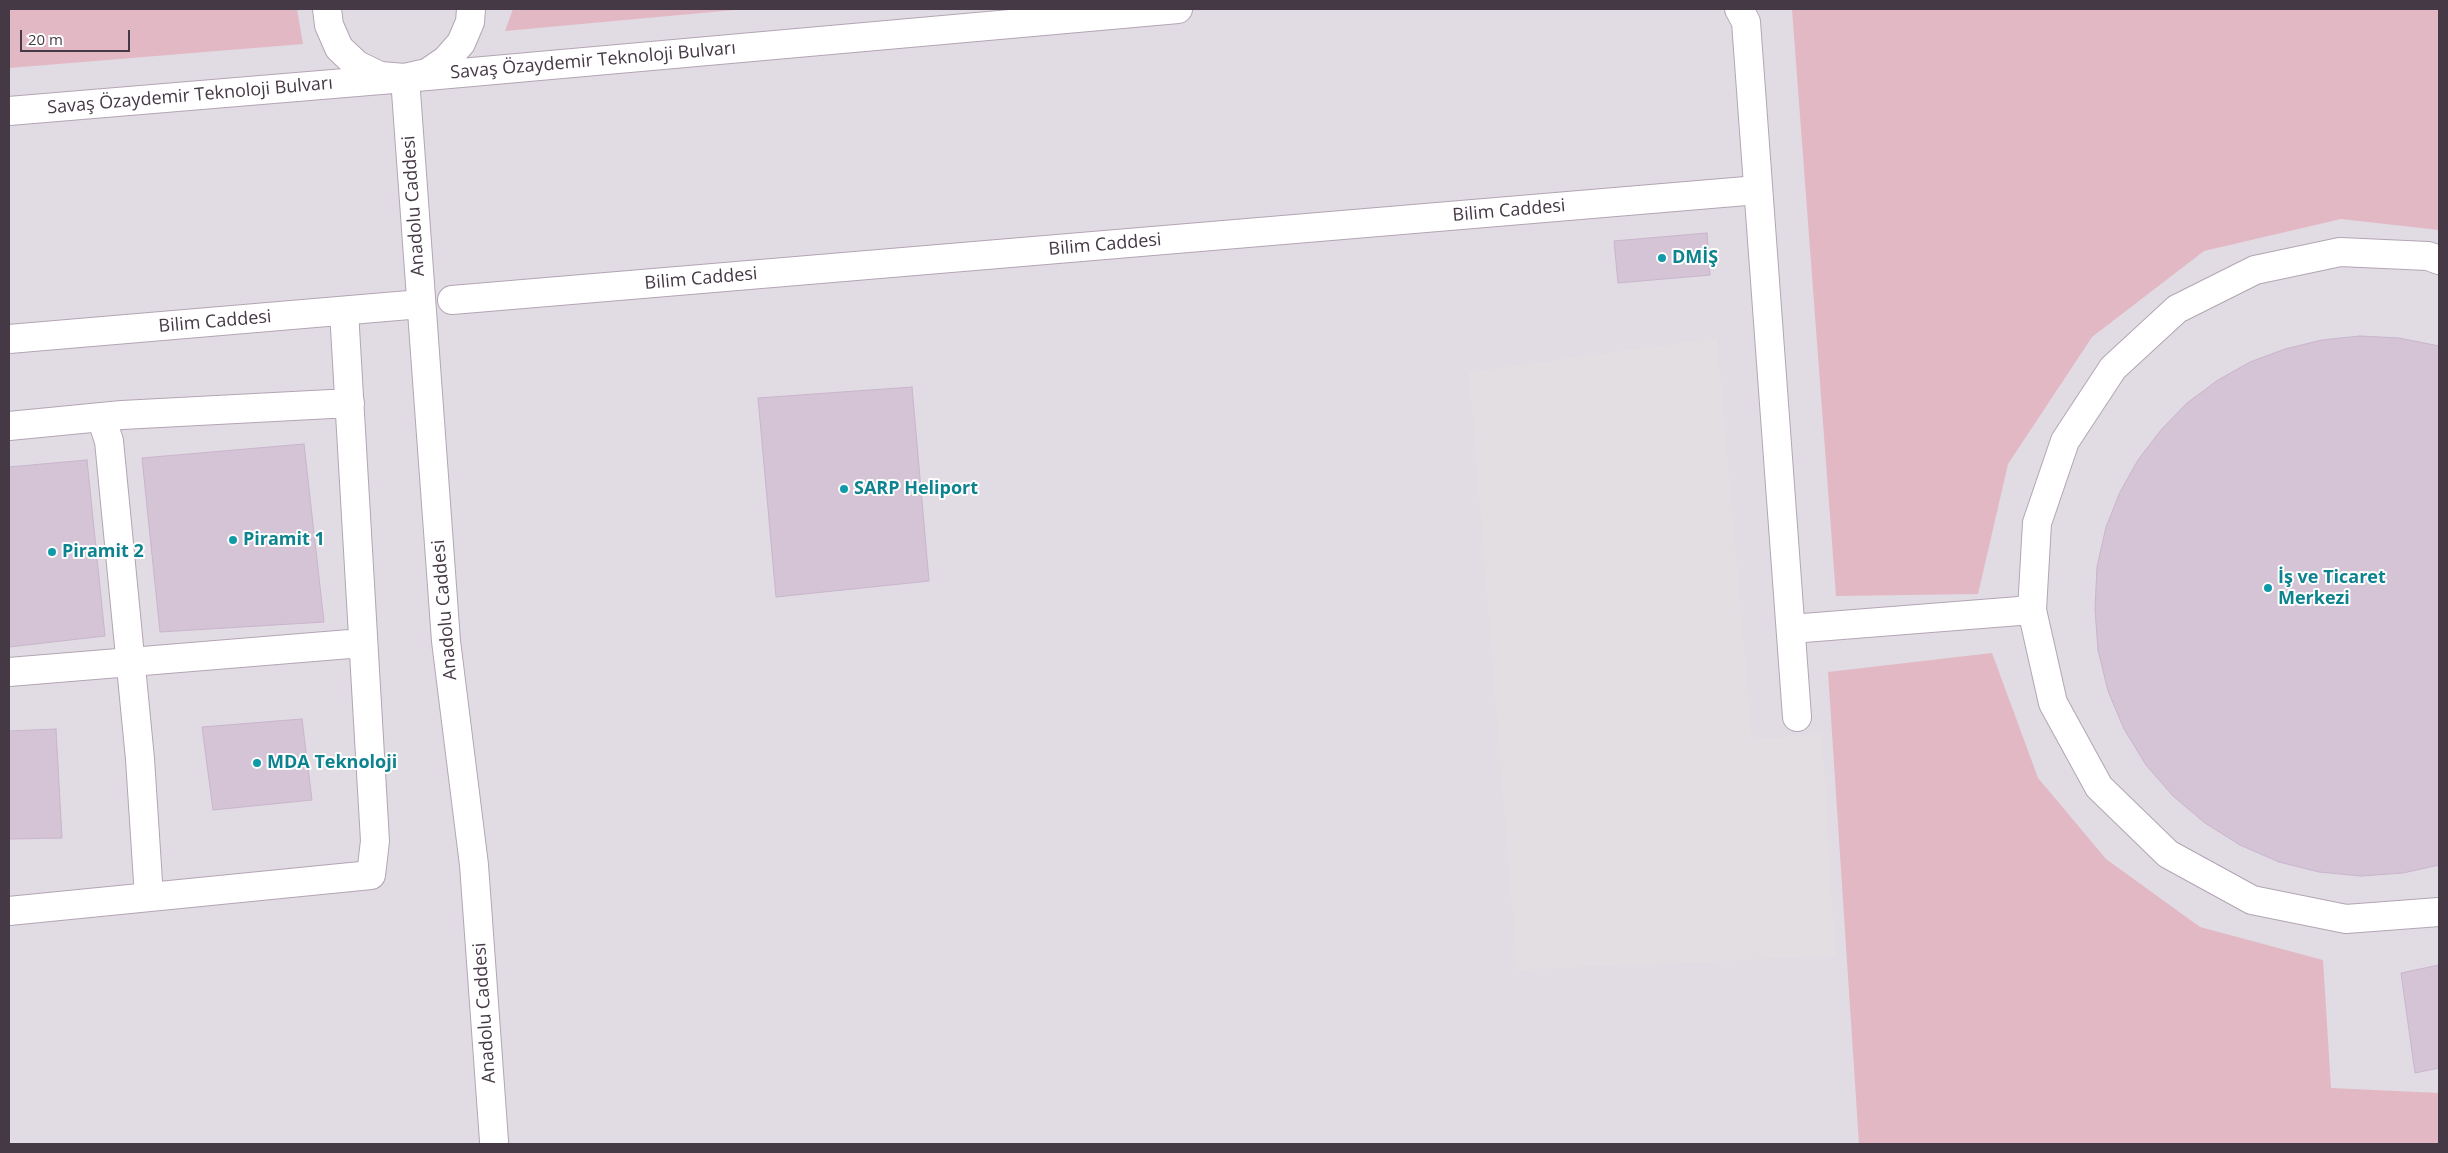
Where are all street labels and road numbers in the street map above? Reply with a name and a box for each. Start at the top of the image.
street label: Savaş Özaydemir Teknoloji Bulvarı [449,38,737,84]
street label: Savaş Özaydemir Teknoloji Bulvarı [46,73,334,119]
street label: Anadolu Caddesi [398,135,430,277]
street label: Bilim Caddesi [1452,195,1566,227]
street label: Bilim Caddesi [1048,229,1162,261]
street label: Bilim Caddesi [644,263,758,295]
street label: Bilim Caddesi [158,306,272,338]
street label: Anadolu Caddesi [428,539,462,681]
street label: Anadolu Caddesi [469,942,501,1084]

